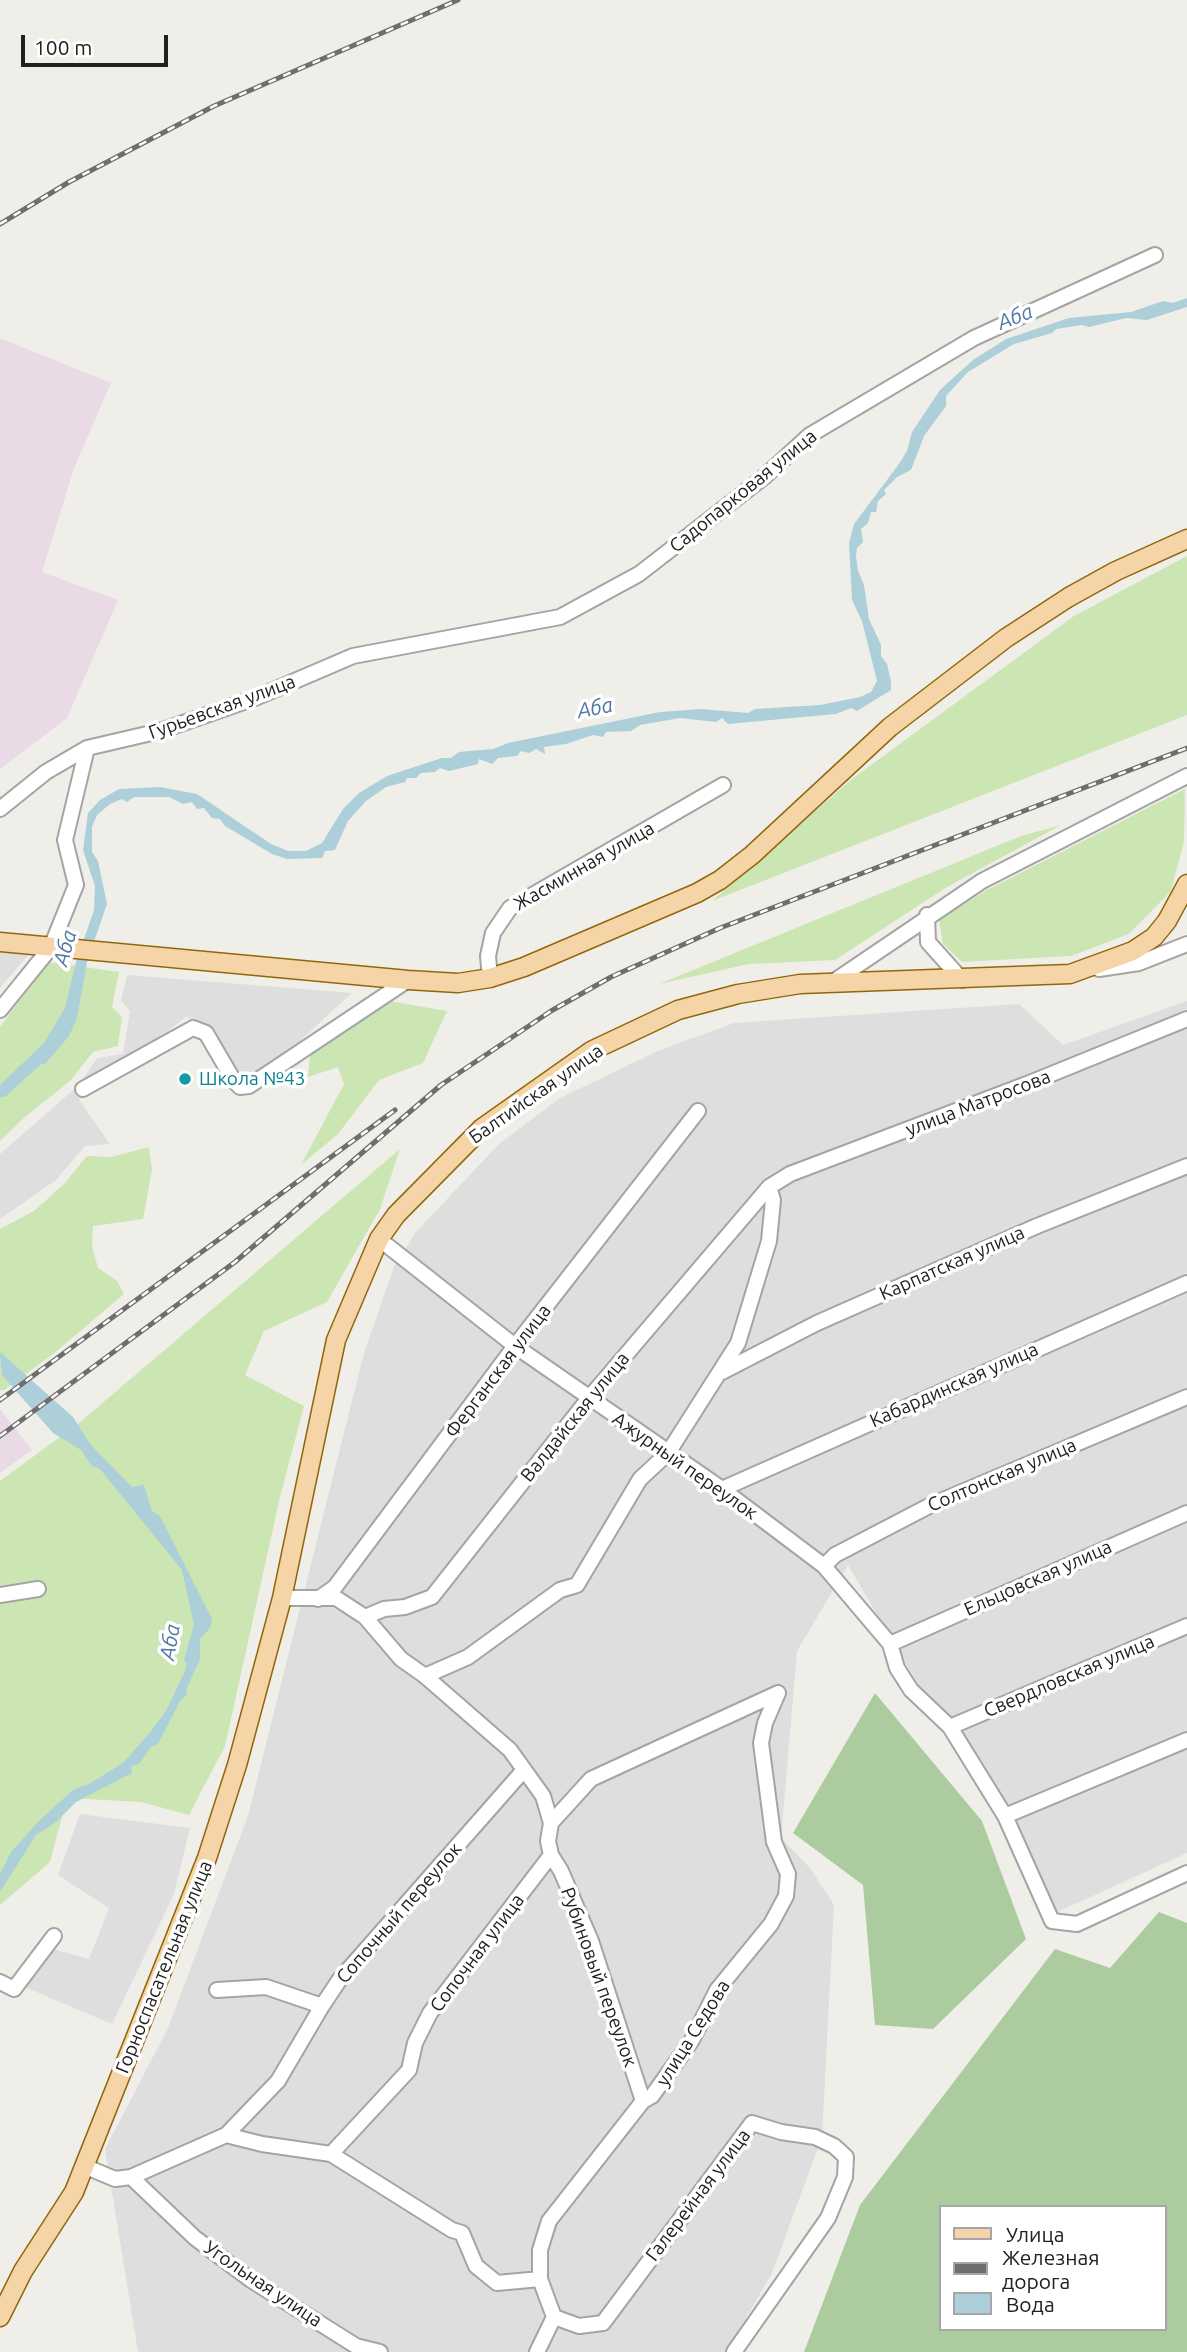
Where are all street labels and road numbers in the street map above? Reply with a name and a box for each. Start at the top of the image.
street label: Садопарковая улица [665,425,821,557]
street label: Гурьевская улица [145,670,299,744]
street label: Жасминная улица [510,816,658,916]
street label: Балтийская улица [465,1039,607,1149]
street label: улица Матросова [902,1065,1054,1141]
street label: Карпатская улица [876,1221,1028,1305]
street label: Ферганская улица [440,1300,556,1442]
street label: Кабардинская улица [866,1338,1042,1432]
street label: Валдайская улица [516,1348,634,1486]
street label: Ажурный переулок [608,1407,762,1525]
street label: Солтонская улица [924,1433,1080,1517]
street label: Ельцовская улица [961,1535,1115,1621]
street label: Свердловская улица [980,1630,1158,1722]
street label: Сопочный переулок [332,1838,466,1988]
street label: Горноспасательная улица [111,1857,217,2077]
street label: Рубиновый переулок [556,1884,642,2070]
street label: Сопочная улица [425,1889,529,2017]
street label: улица Седова [651,1976,735,2090]
street label: Галерейная улица [641,2124,755,2266]
street label: Угольная улица [200,2236,326,2332]

